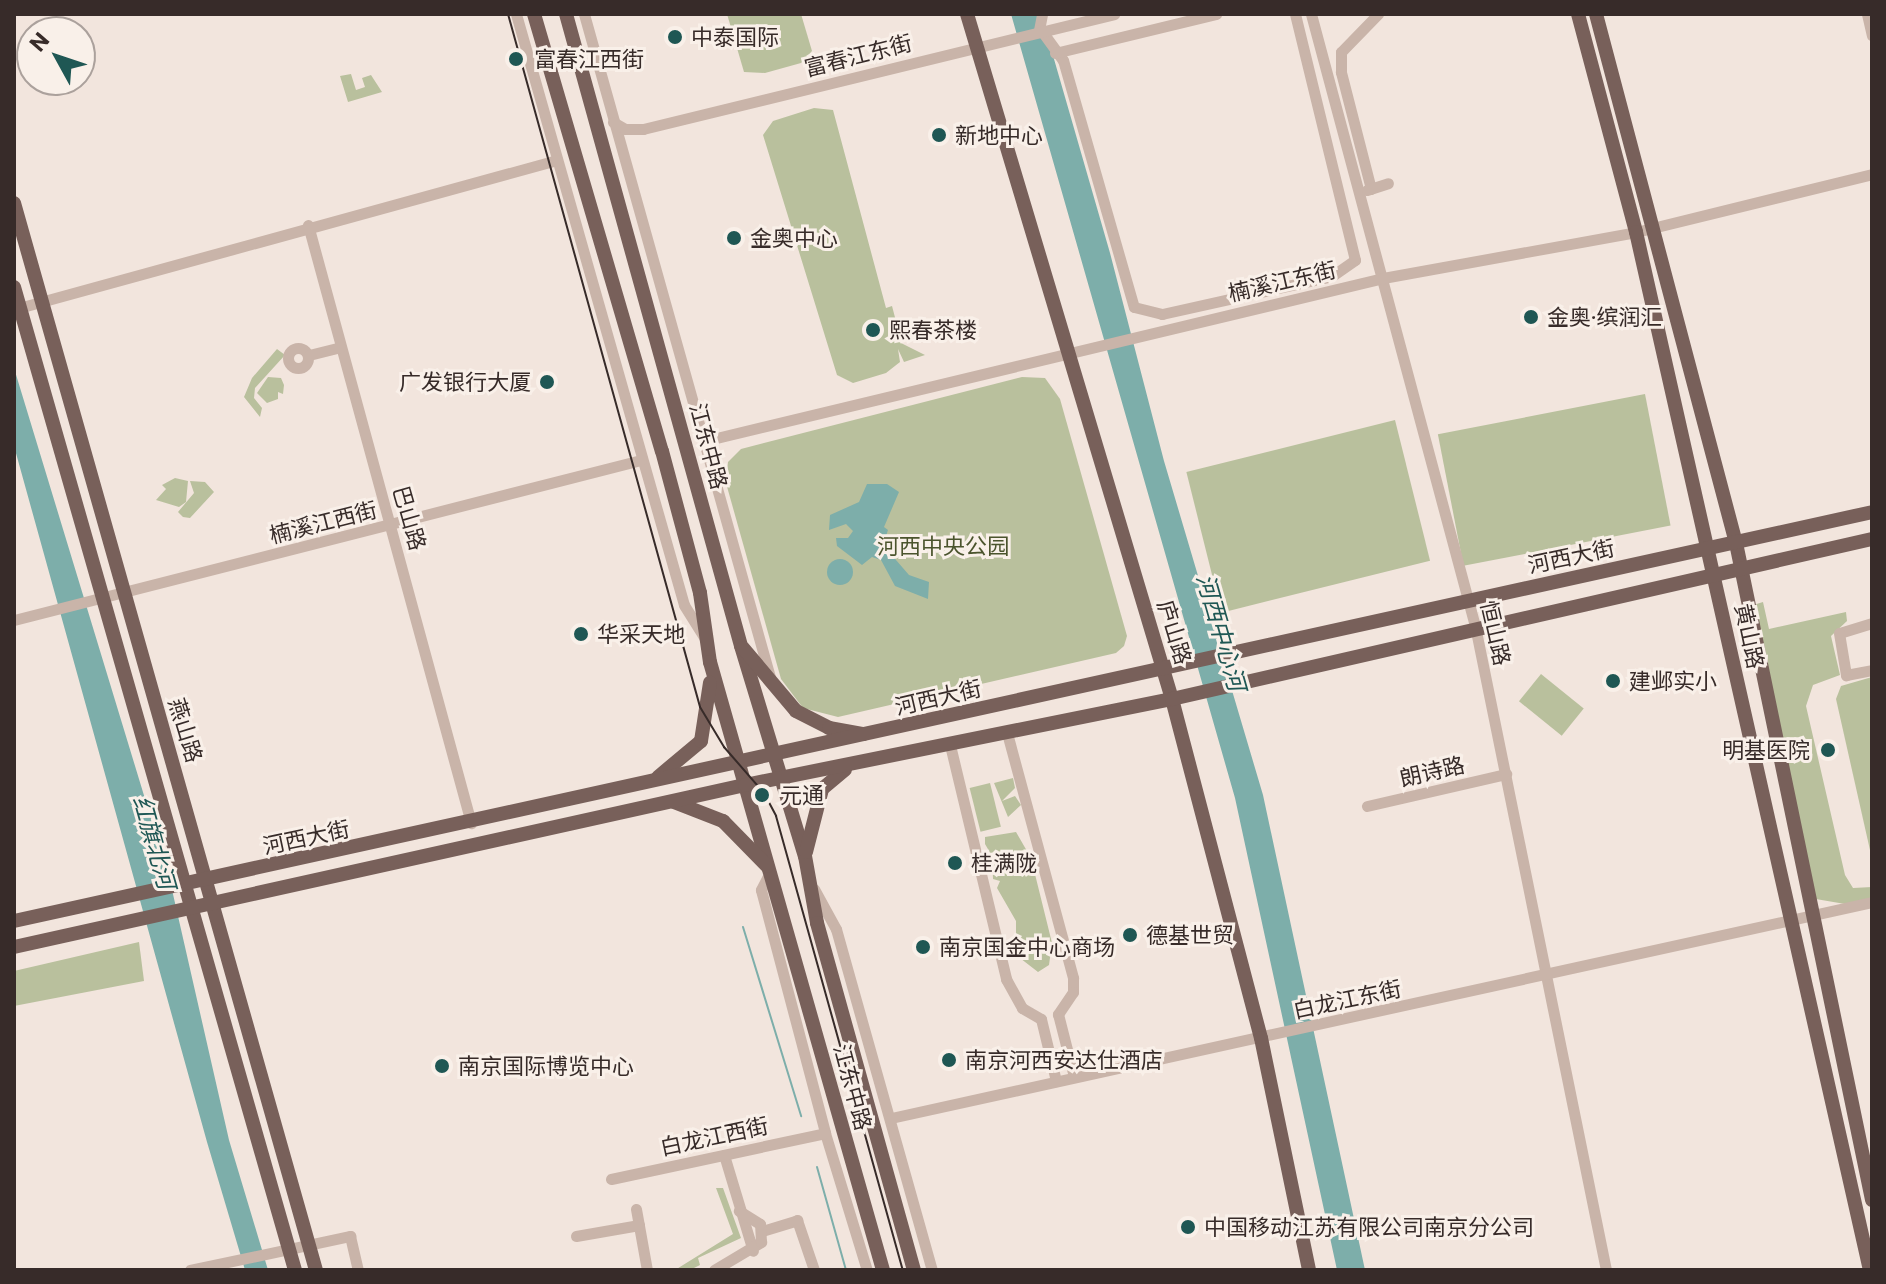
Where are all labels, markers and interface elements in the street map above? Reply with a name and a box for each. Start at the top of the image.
north arrow [16,16,96,96]
place label: 中泰国际 [691,24,779,50]
text: N [23,27,54,57]
marker: 中泰国际 [666,28,684,46]
street label: 富春江东街 [801,29,915,81]
place label: 富春江西街 [534,46,644,72]
marker: 富春江西街 [505,48,527,70]
place label: 新地中心 [955,122,1043,148]
marker: 新地中心 [930,126,948,144]
place label: 金奥中心 [750,225,838,251]
marker: 金奥中心 [725,229,743,247]
street label: 楠溪江东街 [1225,256,1339,306]
place label: 金奥·缤润汇 [1547,304,1662,330]
marker: 金奥·缤润汇 [1522,308,1540,326]
place label: 熙春茶楼 [889,317,977,343]
marker: 熙春茶楼 [864,321,882,339]
place label: 广发银行大厦 [399,369,531,395]
marker: 广发银行大厦 [538,373,556,391]
street label: 江东中路 [685,400,733,492]
street label: 巴山路 [388,483,432,553]
street label: 楠溪江西街 [266,496,380,548]
park label: 河西中央公园 [877,533,1009,559]
street label: 河西大街 [1525,534,1617,578]
water label: 河西中心河 [1192,570,1252,694]
street label: 庐山路 [1153,597,1197,667]
street label: 恒山路 [1476,598,1516,668]
street label: 黄山路 [1730,601,1770,671]
place label: 华采天地 [597,621,685,647]
marker: 华采天地 [572,625,590,643]
place label: 建邺实小 [1629,668,1717,694]
marker: 建邺实小 [1604,672,1622,690]
street label: 河西大街 [892,674,984,720]
street label: 燕山路 [164,695,208,765]
place label: 明基医院 [1722,737,1810,763]
marker: 明基医院 [1817,739,1839,761]
street label: 朗诗路 [1397,751,1467,791]
place label: 元通 [780,782,824,808]
marker: 元通 [751,784,773,806]
water label: 红旗北河 [128,792,182,892]
street label: 河西大街 [260,815,352,859]
place label: 桂满陇 [971,850,1037,876]
marker: 桂满陇 [946,854,964,872]
place label: 德基世贸 [1146,922,1234,948]
marker: 德基世贸 [1121,926,1139,944]
place label: 南京国金中心商场 [939,934,1115,960]
marker: 南京国金中心商场 [914,938,932,956]
street label: 白龙江东街 [1290,975,1404,1023]
street label: 江东中路 [829,1041,877,1133]
place label: 南京河西安达仕酒店 [965,1047,1163,1073]
marker: 南京河西安达仕酒店 [940,1051,958,1069]
place label: 南京国际博览中心 [458,1053,634,1079]
marker: 南京国际博览中心 [433,1057,451,1075]
street label: 白龙江西街 [657,1112,771,1160]
place label: 中国移动江苏有限公司南京分公司 [1204,1214,1534,1240]
marker: 中国移动江苏有限公司南京分公司 [1179,1218,1197,1236]

